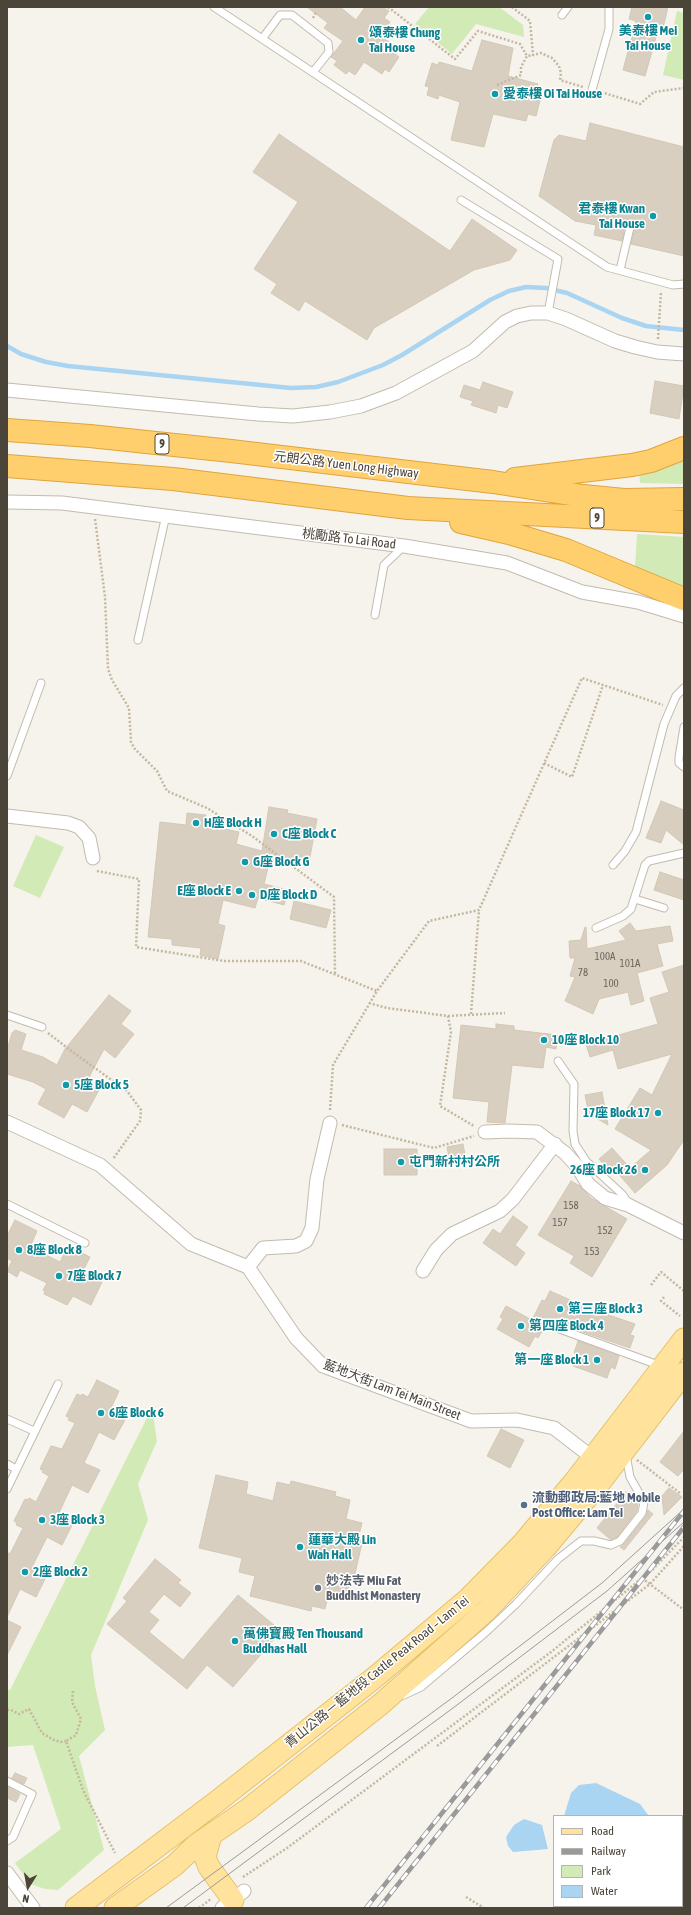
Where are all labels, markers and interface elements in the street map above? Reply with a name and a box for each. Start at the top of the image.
marker: 美泰樓 Mei Tai House [643,12,653,22]
place label: 美泰樓 Mei Tai House [619,23,677,54]
place label: 頌泰樓 Chung Tai House [369,25,440,56]
marker: 頌泰樓 Chung Tai House [356,35,366,45]
place label: 愛泰樓 Oi Tai House [503,86,602,102]
marker: 愛泰樓 Oi Tai House [490,89,500,99]
place label: 君泰樓 Kwan Tai House [578,201,645,232]
marker: 君泰樓 Kwan Tai House [648,211,658,221]
road number: 9 [155,434,169,454]
street label: 元朗公路 Yuen Long Highway [273,448,419,482]
road number: 9 [590,508,604,528]
street label: 桃勵路 To Lai Road [301,526,397,552]
place label: H座 Block H [204,815,262,831]
marker: H座 Block H [191,818,201,828]
place label: C座 Block C [282,826,336,842]
marker: C座 Block C [269,829,279,839]
place label: G座 Block G [253,854,309,870]
marker: G座 Block G [240,857,250,867]
place label: E座 Block E [177,883,231,899]
marker: E座 Block E [234,886,244,896]
place label: D座 Block D [260,887,317,903]
marker: D座 Block D [247,890,257,900]
house number: 100A [595,950,615,964]
house number: 101A [620,957,640,971]
house number: 78 [578,966,588,980]
house number: 100 [603,977,619,991]
place label: 10座 Block 10 [552,1032,619,1048]
marker: 10座 Block 10 [539,1035,549,1045]
place label: 5座 Block 5 [74,1077,129,1093]
marker: 5座 Block 5 [61,1080,71,1090]
place label: 17座 Block 17 [583,1105,650,1121]
marker: 17座 Block 17 [653,1108,663,1118]
place label: 屯門新村村公所 [409,1154,500,1170]
marker: 屯門新村村公所 [396,1157,406,1167]
place label: 26座 Block 26 [570,1162,637,1178]
marker: 26座 Block 26 [640,1165,650,1175]
house number: 158 [563,1199,579,1213]
house number: 157 [552,1216,568,1230]
house number: 152 [597,1224,613,1238]
place label: 8座 Block 8 [27,1242,82,1258]
marker: 8座 Block 8 [14,1245,24,1255]
house number: 153 [584,1245,600,1259]
place label: 7座 Block 7 [67,1268,122,1284]
marker: 7座 Block 7 [54,1271,64,1281]
place label: 第三座 Block 3 [568,1301,643,1317]
marker: 第三座 Block 3 [555,1304,565,1314]
place label: 第四座 Block 4 [529,1318,604,1334]
marker: 第四座 Block 4 [516,1321,526,1331]
place label: 第一座 Block 1 [514,1352,589,1368]
marker: 第一座 Block 1 [592,1355,602,1365]
street label: 藍地大街 Lam Tei Main Street [321,1357,463,1423]
place label: 6座 Block 6 [109,1405,164,1421]
marker: 6座 Block 6 [96,1408,106,1418]
place label: 流動郵政局:藍地 Mobile Post Office: Lam Tei [532,1490,660,1521]
marker: 流動郵政局:藍地 Mobile Post Office: Lam Tei [519,1500,529,1510]
place label: 3座 Block 3 [50,1512,105,1528]
marker: 3座 Block 3 [37,1515,47,1525]
place label: 蓮華大殿 Lin Wah Hall [308,1532,376,1563]
marker: 蓮華大殿 Lin Wah Hall [295,1542,305,1552]
place label: 2座 Block 2 [33,1564,88,1580]
marker: 2座 Block 2 [20,1567,30,1577]
place label: 妙法寺 Miu Fat Buddhist Monastery [326,1573,421,1604]
marker: 妙法寺 Miu Fat Buddhist Monastery [313,1583,323,1593]
street label: 青山公路－藍地段 Castle Peak Road – Lam Tei [282,1593,472,1751]
place label: 萬佛寶殿 Ten Thousand Buddhas Hall [243,1626,363,1657]
marker: 萬佛寶殿 Ten Thousand Buddhas Hall [230,1636,240,1646]
legend [553,1815,683,1907]
text: Road [591,1824,614,1838]
text: Railway [591,1844,626,1858]
text: Park [591,1864,611,1878]
north arrow [8,1867,48,1907]
text: Water [591,1884,617,1898]
text: N [21,1892,30,1905]

